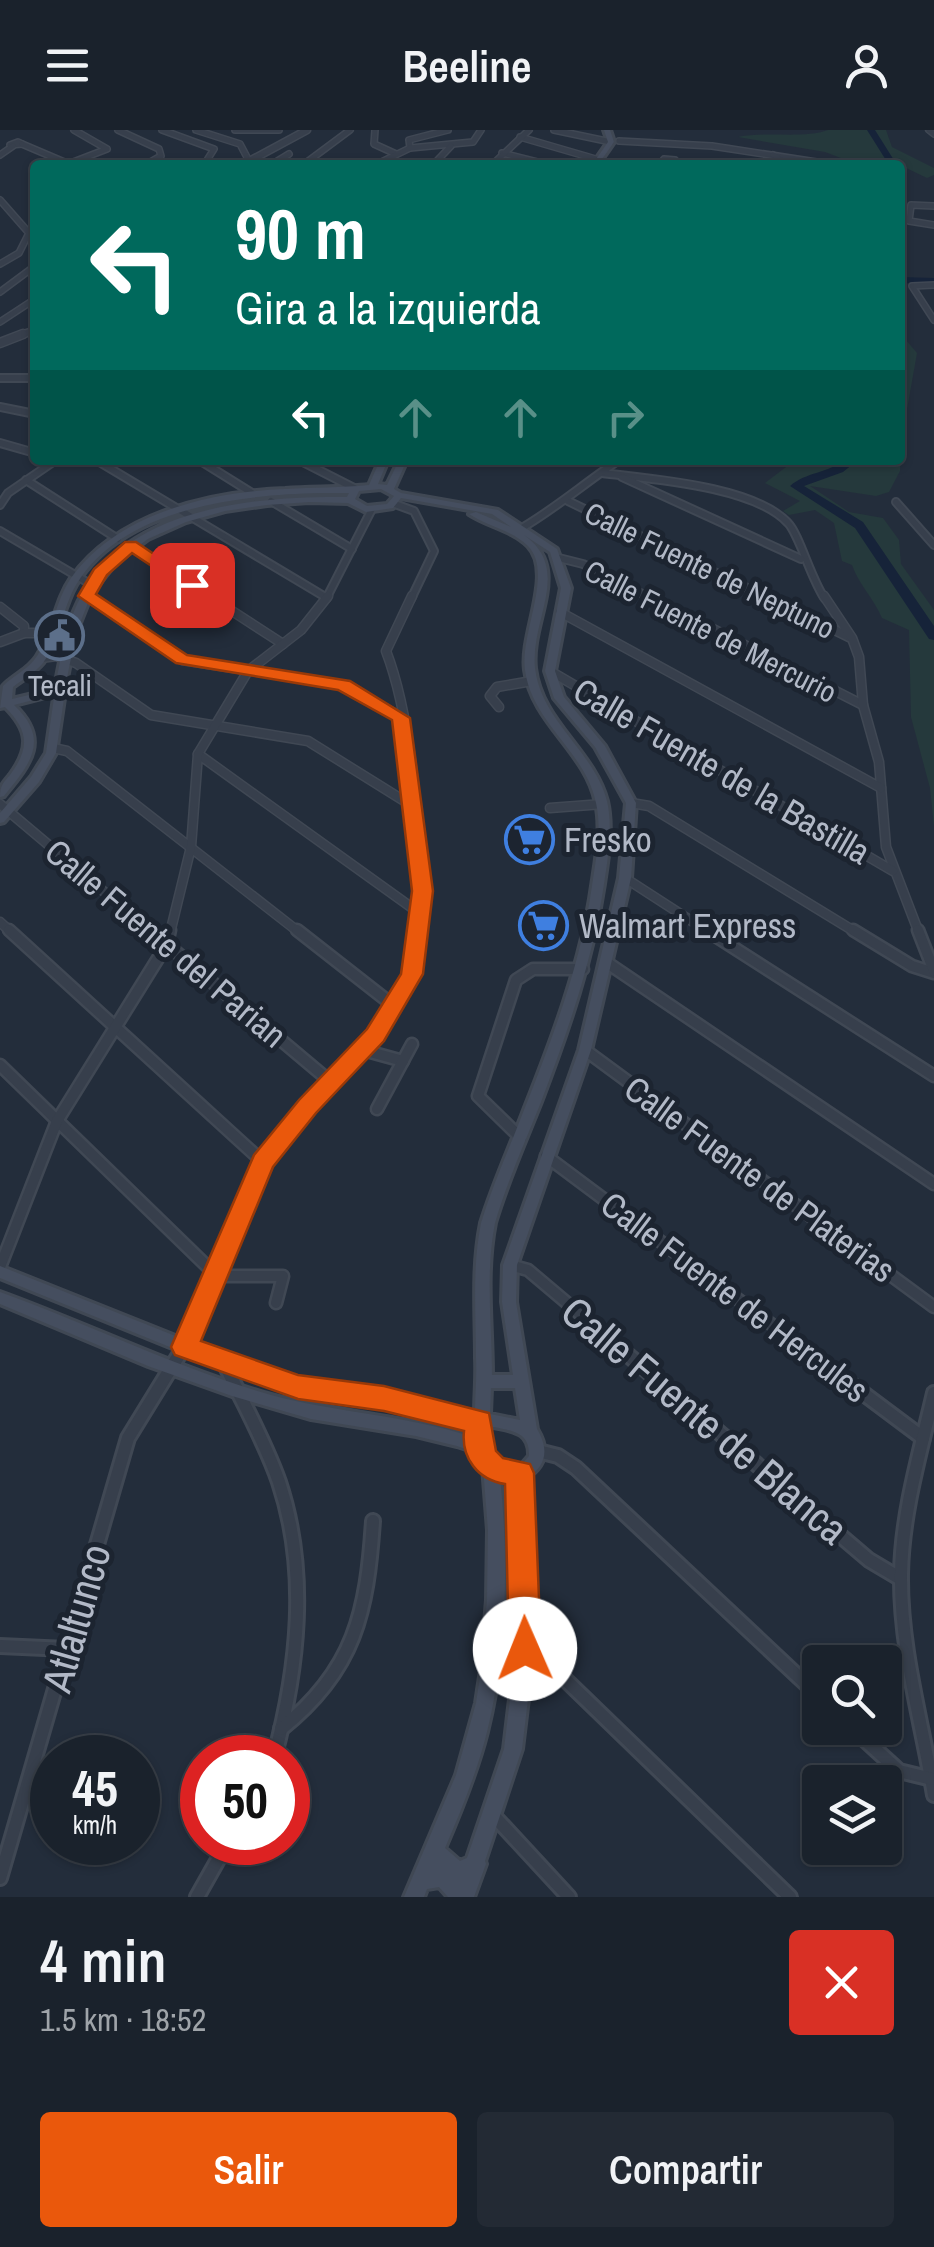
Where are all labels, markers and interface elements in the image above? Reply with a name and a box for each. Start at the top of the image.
text: Beeline [402,35,532,96]
icon: menu [40,38,95,93]
icon: person [839,38,894,93]
text: 90 m [235,187,366,281]
icon: left [70,200,200,330]
text: Gira a la izquierda [235,277,541,338]
icon: left [283,390,338,445]
icon: ahead [388,390,443,445]
icon: ahead [493,390,548,445]
icon: right [598,390,653,445]
street label: Calle Fuente de Neptuno [578,492,842,648]
pin [150,543,235,628]
street label: Calle Fuente de Mercurio [578,550,844,712]
icon: arrive [165,558,220,613]
public building icon: Tecali [34,610,86,662]
place label: Tecali [28,665,92,705]
street label: Calle Fuente de la Bastilla [565,667,879,875]
supermarket icon: Fresko [503,813,555,865]
place label: Fresko [564,816,652,863]
street label: Calle Fuente del Parian [35,828,297,1058]
supermarket icon: Walmart Express [518,899,570,951]
place label: Walmart Express [579,902,796,949]
street label: Calle Fuente de Platerias [615,1065,905,1293]
street label: Calle Fuente de Hercules [592,1181,878,1413]
street label: Calle Fuente de Blanca [550,1283,860,1557]
street label: Atlaltunco [28,1538,124,1699]
position arrow [473,1597,577,1701]
map controls [802,1645,902,1865]
button: search [802,1645,902,1745]
speed limit sign: 50 [180,1735,310,1865]
text: 45 [72,1754,118,1822]
button: layers [802,1765,902,1865]
text: km/h [73,1808,117,1842]
text: 4 min [40,1920,167,2001]
button: close [789,1930,894,2035]
text: 1.5 km · 18:52 [40,1998,206,2041]
button: Salir [40,2112,457,2227]
button: Compartir [477,2112,894,2227]

